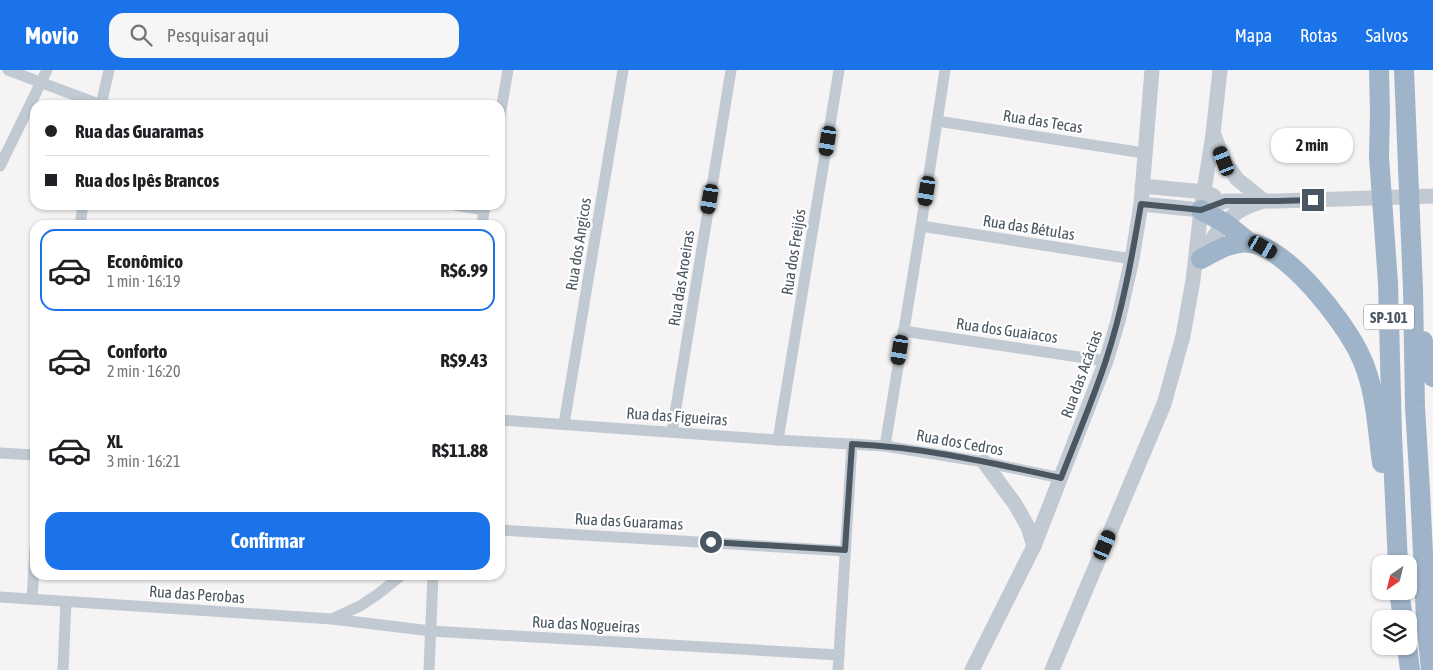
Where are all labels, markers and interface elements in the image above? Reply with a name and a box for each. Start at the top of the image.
search box [109,13,459,58]
icon: search [127,21,155,49]
text: Movio [25,22,79,49]
text: Pesquisar aqui [167,24,269,46]
text: Mapa [1235,25,1272,46]
text: Rotas [1300,25,1337,46]
text: Salvos [1365,25,1408,46]
street label: Rua das Tecas [1002,106,1084,136]
text: Rua das Guaramas [75,120,204,142]
car [818,125,837,157]
callout: 2 min [1272,128,1354,162]
text: 2 min [1296,136,1328,154]
car [1211,144,1236,178]
text: Rua dos Ipês Brancos [75,169,219,191]
car [917,175,936,207]
car [700,183,719,215]
route end [1302,189,1324,211]
street label: Rua dos Angicos [562,196,595,292]
street label: Rua dos Freijós [777,207,810,297]
street label: Rua das Bétulas [982,211,1077,243]
street label: Rua das Aroeiras [665,228,698,327]
car [1246,233,1279,261]
icon: car [47,248,92,293]
text: Econômico [107,250,183,272]
text: R$6.99 [440,259,488,281]
text: 1 min · 16:19 [107,272,180,290]
road number: SP-101 [1364,304,1414,330]
street label: Rua dos Guaiacos [955,314,1059,346]
street label: Rua das Acácias [1057,327,1105,420]
car [890,334,909,366]
icon: car [47,338,92,383]
text: Conforto [107,340,168,362]
text: R$9.43 [440,349,488,371]
text: 2 min · 16:20 [107,362,180,380]
street label: Rua das Figueiras [626,403,729,430]
street label: Rua dos Cedros [915,425,1005,459]
icon: car [47,428,92,473]
text: XL [107,430,123,452]
text: R$11.88 [431,439,488,461]
text: 3 min · 16:21 [107,452,180,470]
street label: Rua das Guaramas [574,509,684,533]
button: Confirmar [45,512,490,570]
car [1092,528,1117,562]
route start [700,531,722,553]
north arrow [1372,555,1418,600]
map controls [1372,555,1417,655]
street label: Rua das Perobas [148,582,246,606]
button: layers [1372,610,1417,655]
street label: Rua das Nogueiras [531,612,641,637]

